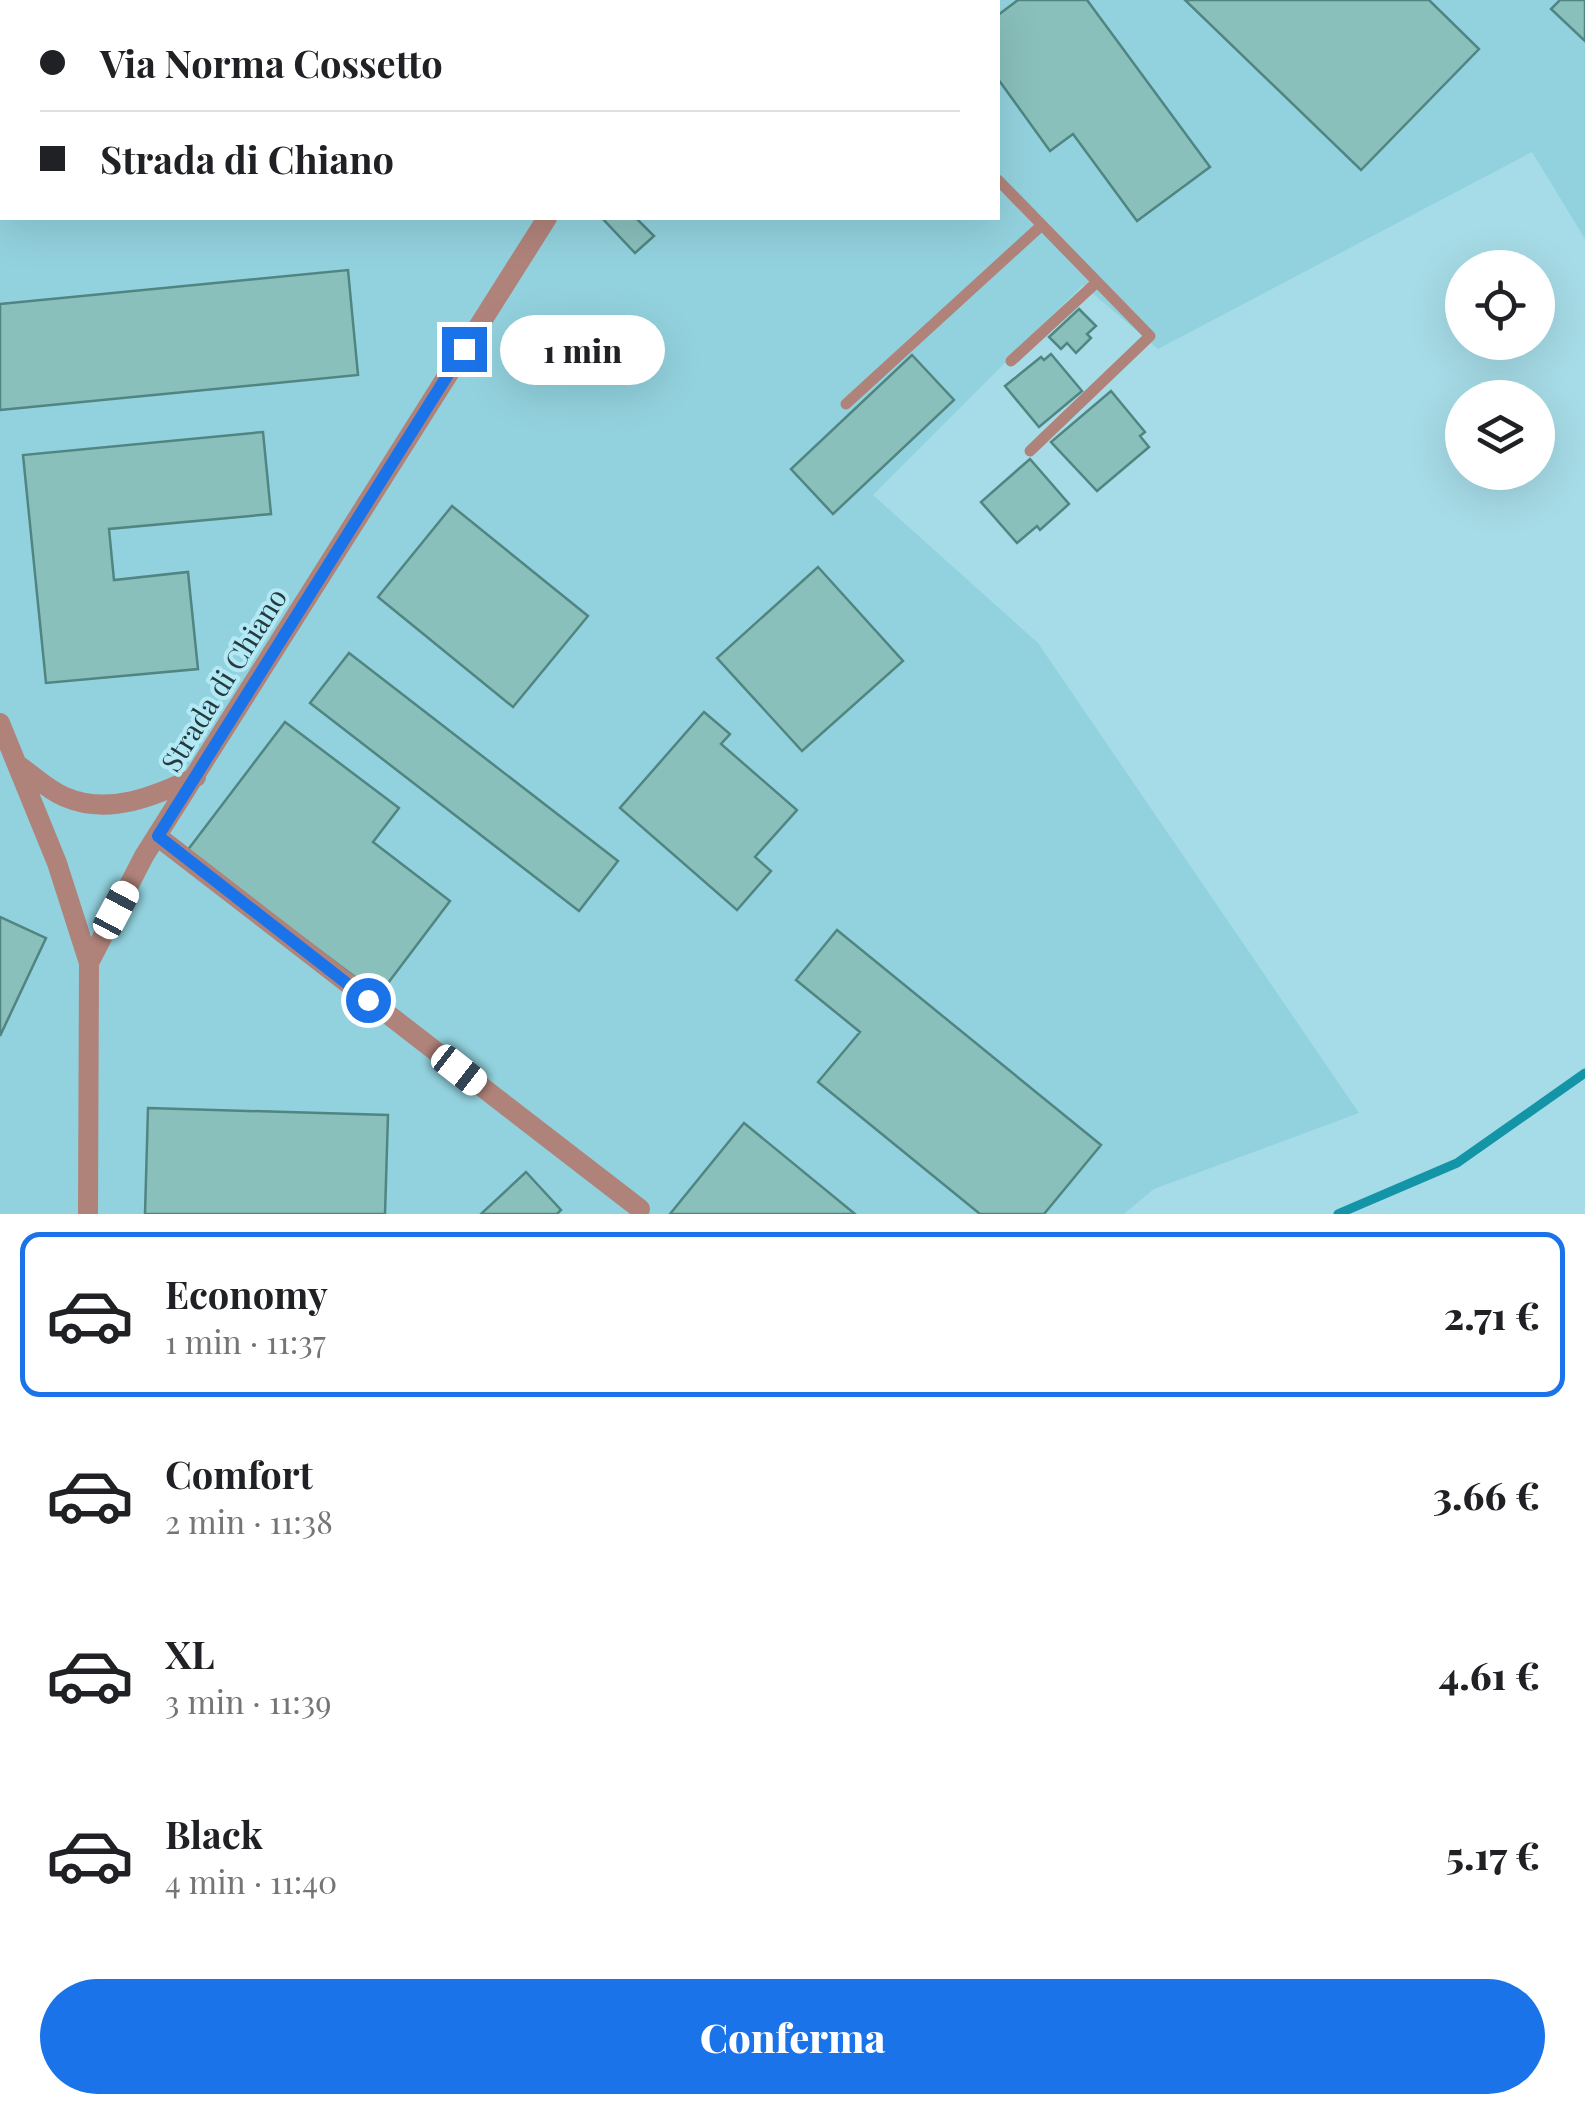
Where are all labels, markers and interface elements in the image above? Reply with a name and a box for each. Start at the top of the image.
text: Via Norma Cossetto [100,37,443,88]
text: Strada di Chiano [100,133,394,184]
map controls [1445,250,1555,490]
button: locate [1445,250,1555,360]
callout: 1 min [499,314,664,384]
route end [442,327,487,372]
text: 1 min [543,328,622,371]
button: layers [1445,380,1555,490]
street label: Strada di Chiano [151,580,294,778]
car [89,876,143,944]
route start [346,978,391,1023]
car [426,1040,492,1100]
text: Economy [165,1268,328,1319]
icon: car [45,1270,135,1360]
text: 2.71 € [1444,1289,1540,1340]
text: 1 min · 11:37 [165,1319,326,1362]
text: Comfort [165,1448,313,1499]
icon: car [45,1450,135,1540]
text: 3.66 € [1433,1469,1540,1520]
text: 2 min · 11:38 [165,1499,333,1542]
text: XL [165,1628,214,1679]
icon: car [45,1630,135,1720]
text: 4.61 € [1439,1649,1540,1700]
text: 3 min · 11:39 [165,1679,332,1722]
text: Black [165,1808,263,1859]
icon: car [45,1810,135,1900]
text: 5.17 € [1446,1829,1540,1880]
text: 4 min · 11:40 [165,1859,337,1902]
button: Conferma [40,1979,1545,2094]

